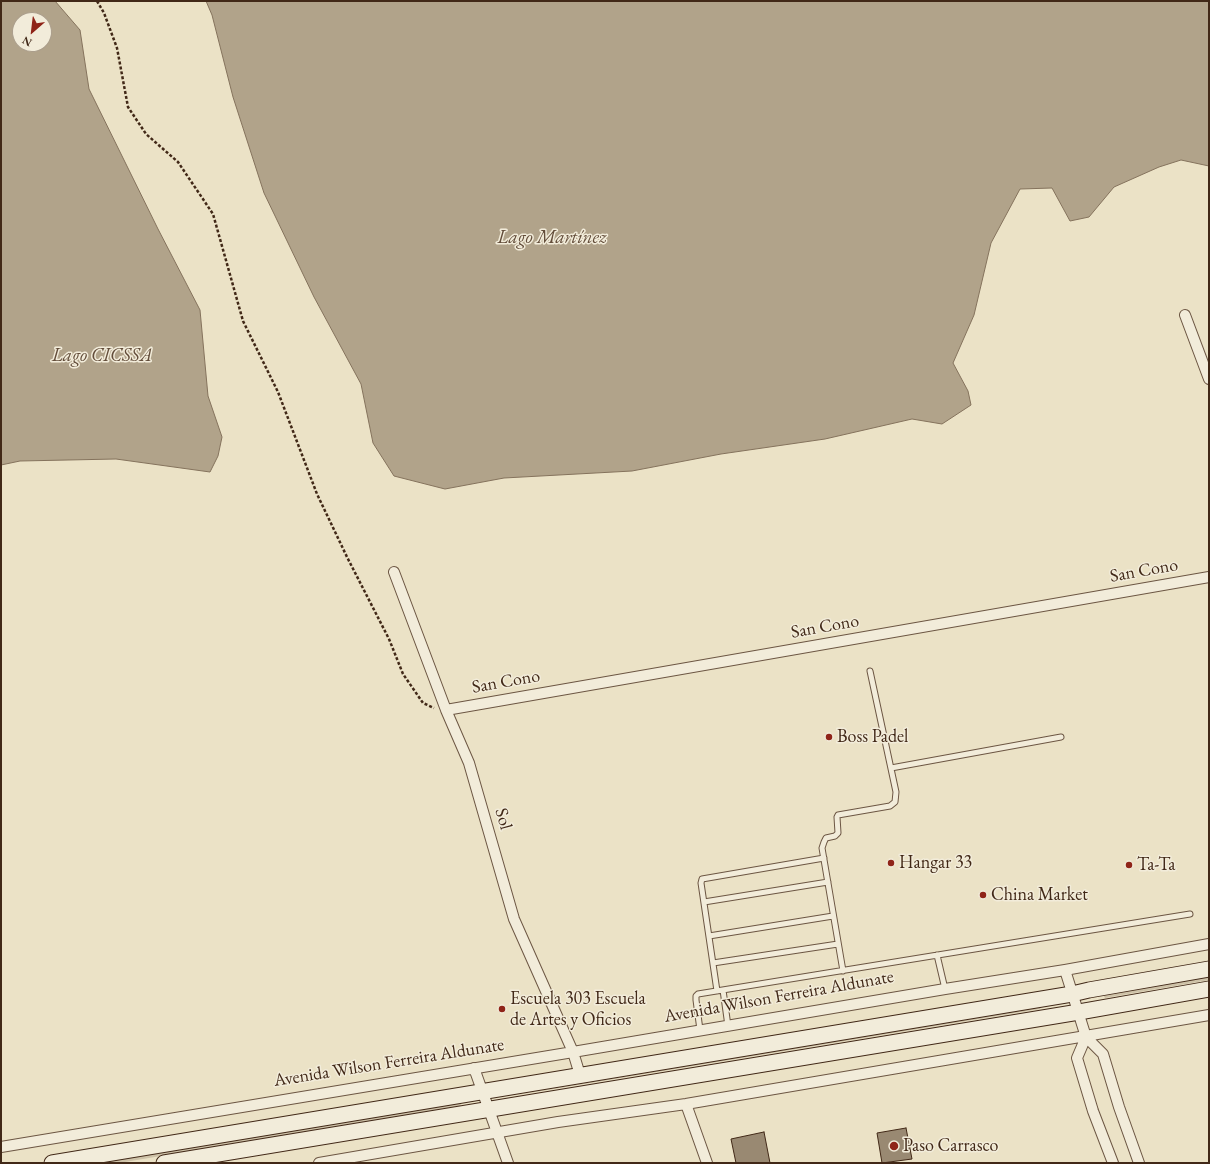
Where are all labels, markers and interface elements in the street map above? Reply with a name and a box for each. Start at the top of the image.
north arrow [12,12,52,52]
text: N [20,33,34,50]
water label: Lago Martínez [497,227,607,249]
water label: Lago CICSSA [52,345,152,367]
street label: San Cono [1108,554,1180,588]
street label: San Cono [789,610,861,644]
street label: San Cono [470,665,542,699]
place label: Boss Padel [837,726,908,748]
marker: Boss Padel [824,732,834,742]
street label: Sol [490,806,516,832]
place label: Hangar 33 [899,852,972,874]
place label: Ta-Ta [1137,854,1176,876]
marker: Hangar 33 [886,858,896,868]
marker: Ta-Ta [1124,860,1134,870]
place label: China Market [991,884,1088,906]
marker: China Market [978,890,988,900]
street label: Avenida Wilson Ferreira Aldunate [662,966,896,1028]
place label: Escuela 303 Escuela de Artes y Oficios [510,988,646,1030]
marker: Escuela 303 Escuela de Artes y Oficios [497,1004,507,1014]
street label: Avenida Wilson Ferreira Aldunate [272,1034,506,1092]
place label: Paso Carrasco [903,1135,998,1157]
marker: Paso Carrasco [888,1140,900,1152]

